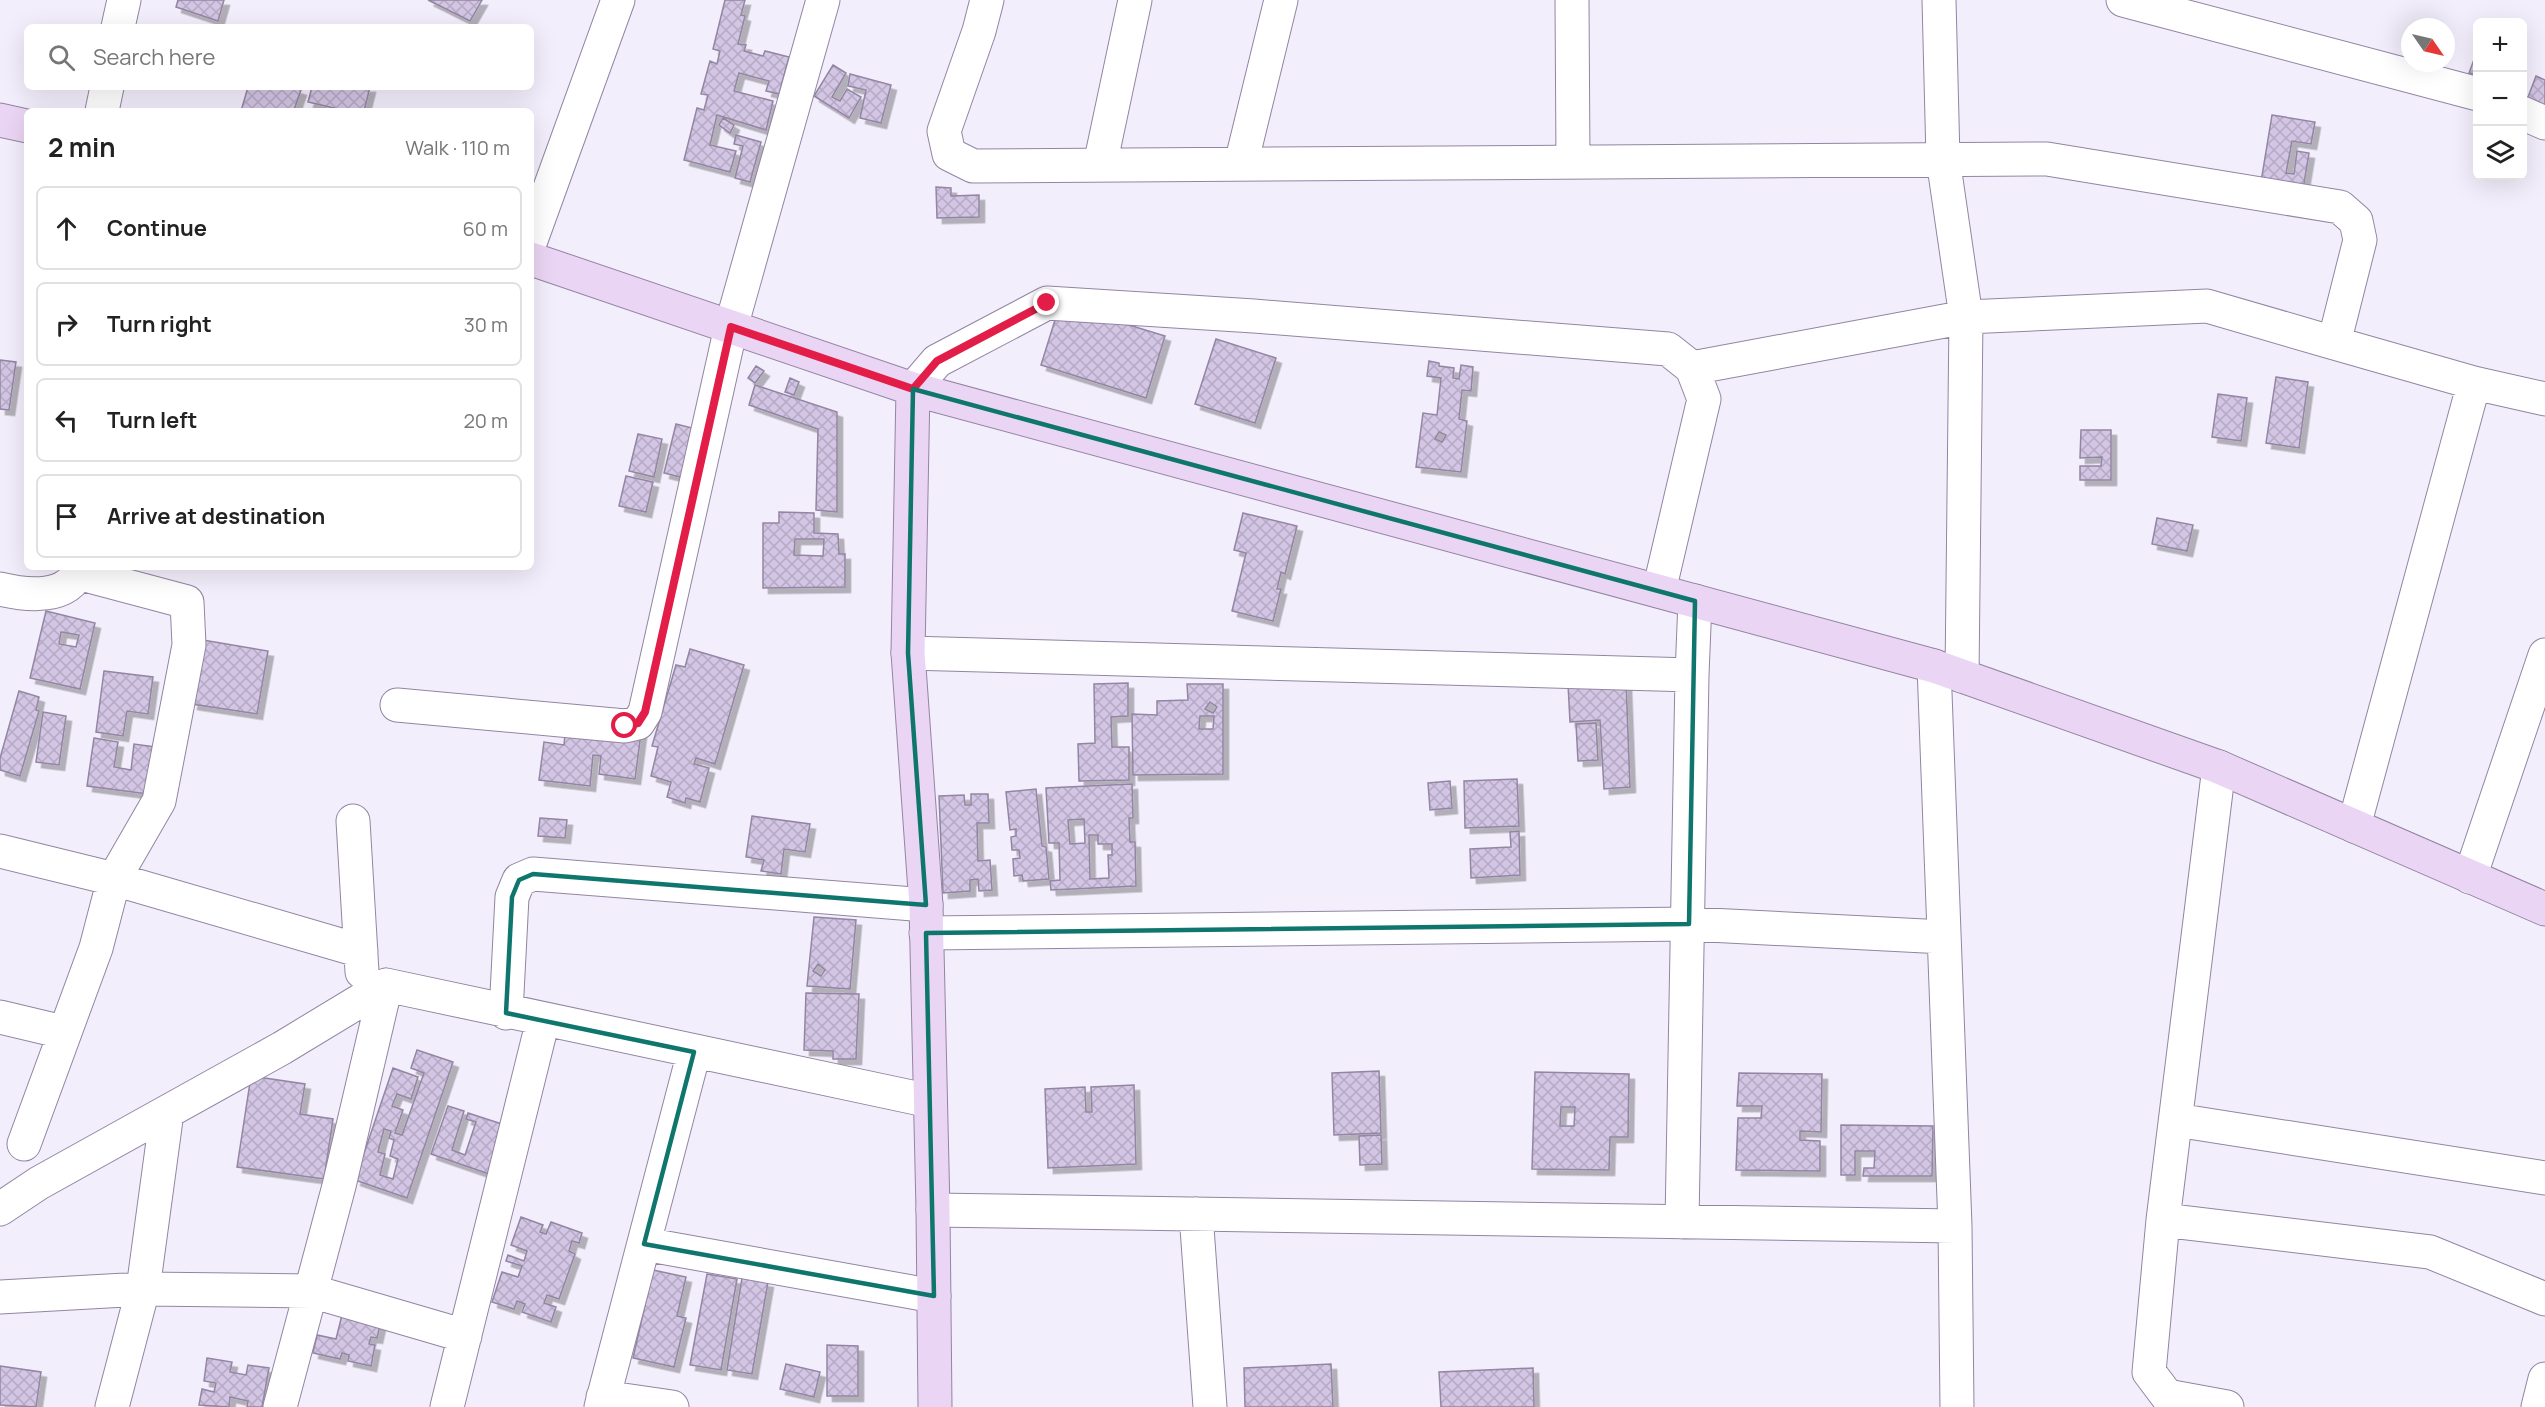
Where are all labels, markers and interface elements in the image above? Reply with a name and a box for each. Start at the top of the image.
north arrow [2401,18,2455,72]
map controls [2473,18,2527,180]
button: + [2473,18,2527,72]
search box [24,24,534,90]
icon: search [45,41,78,74]
text: Search here [93,42,215,72]
button: − [2473,72,2527,126]
button: layers [2473,126,2527,180]
text: 2 min [48,129,116,165]
text: Walk · 110 m [405,134,510,161]
icon: ahead [50,212,83,245]
text: Continue [107,213,207,243]
text: 60 m [462,215,508,242]
route end [1033,289,1059,315]
icon: right [50,308,83,341]
text: Turn right [107,309,212,339]
text: 30 m [464,311,508,338]
icon: left [50,404,83,437]
text: Turn left [107,405,197,435]
text: 20 m [463,407,508,434]
icon: arrive [50,500,83,533]
text: Arrive at destination [107,501,325,531]
route start [611,712,637,738]

